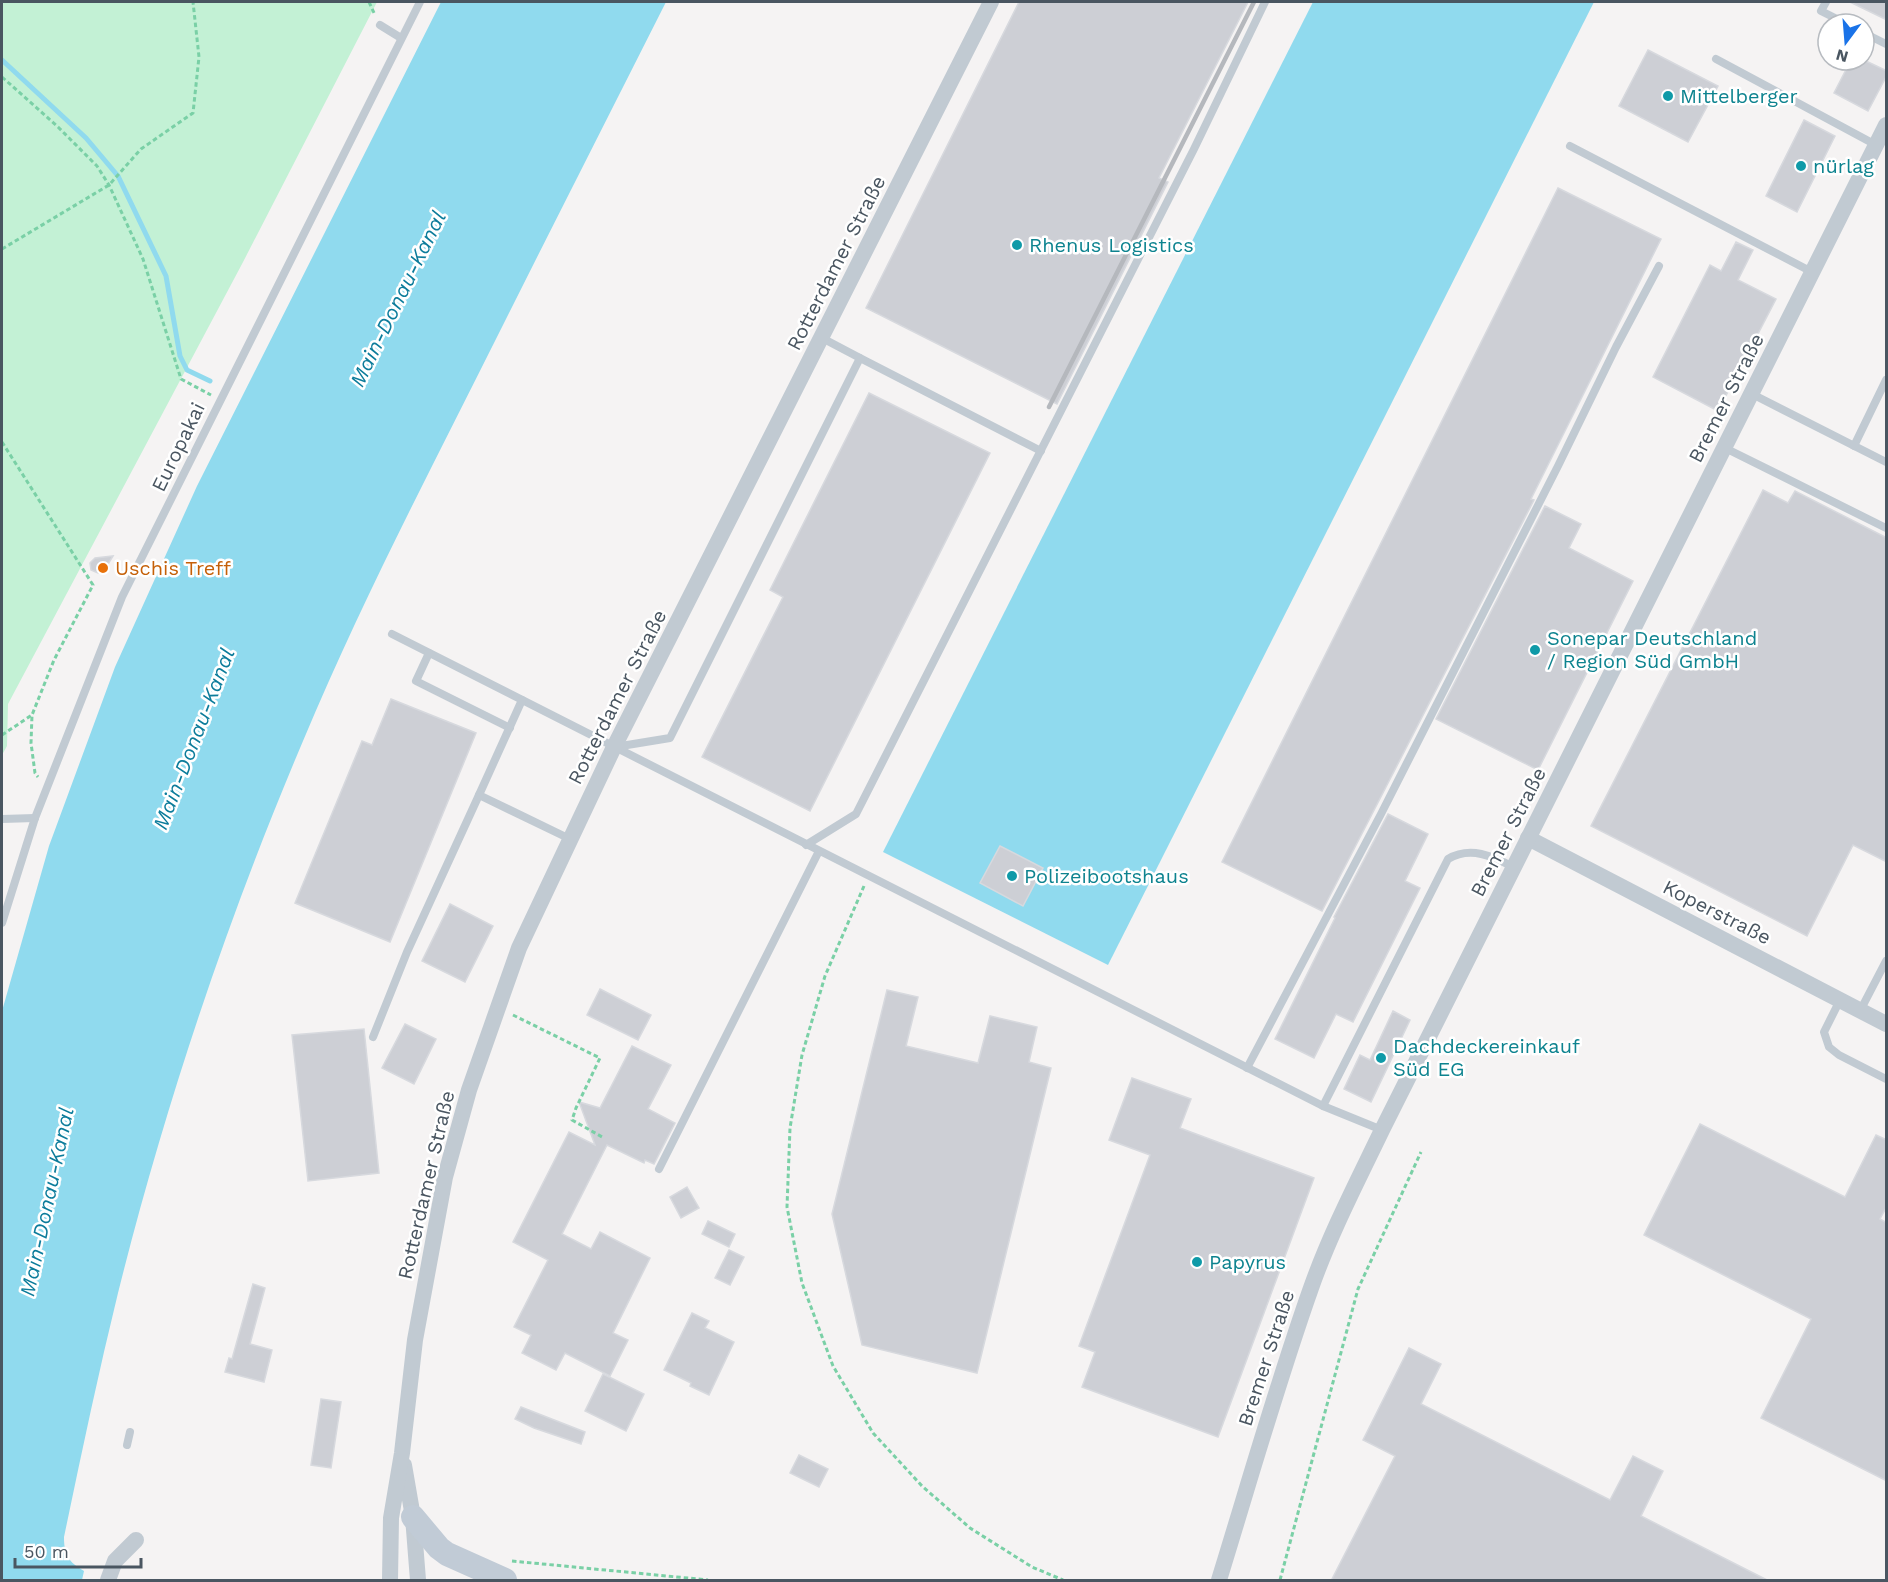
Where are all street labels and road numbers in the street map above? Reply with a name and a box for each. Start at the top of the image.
street label: Rotterdamer Straße [782,172,890,354]
street label: Bremer Straße [1683,329,1769,467]
street label: Europakai [146,398,210,496]
street label: Rotterdamer Straße [563,606,671,788]
street label: Bremer Straße [1465,763,1551,901]
street label: Koperstraße [1659,874,1775,950]
street label: Rotterdamer Straße [393,1088,459,1282]
street label: Bremer Straße [1233,1287,1299,1429]

